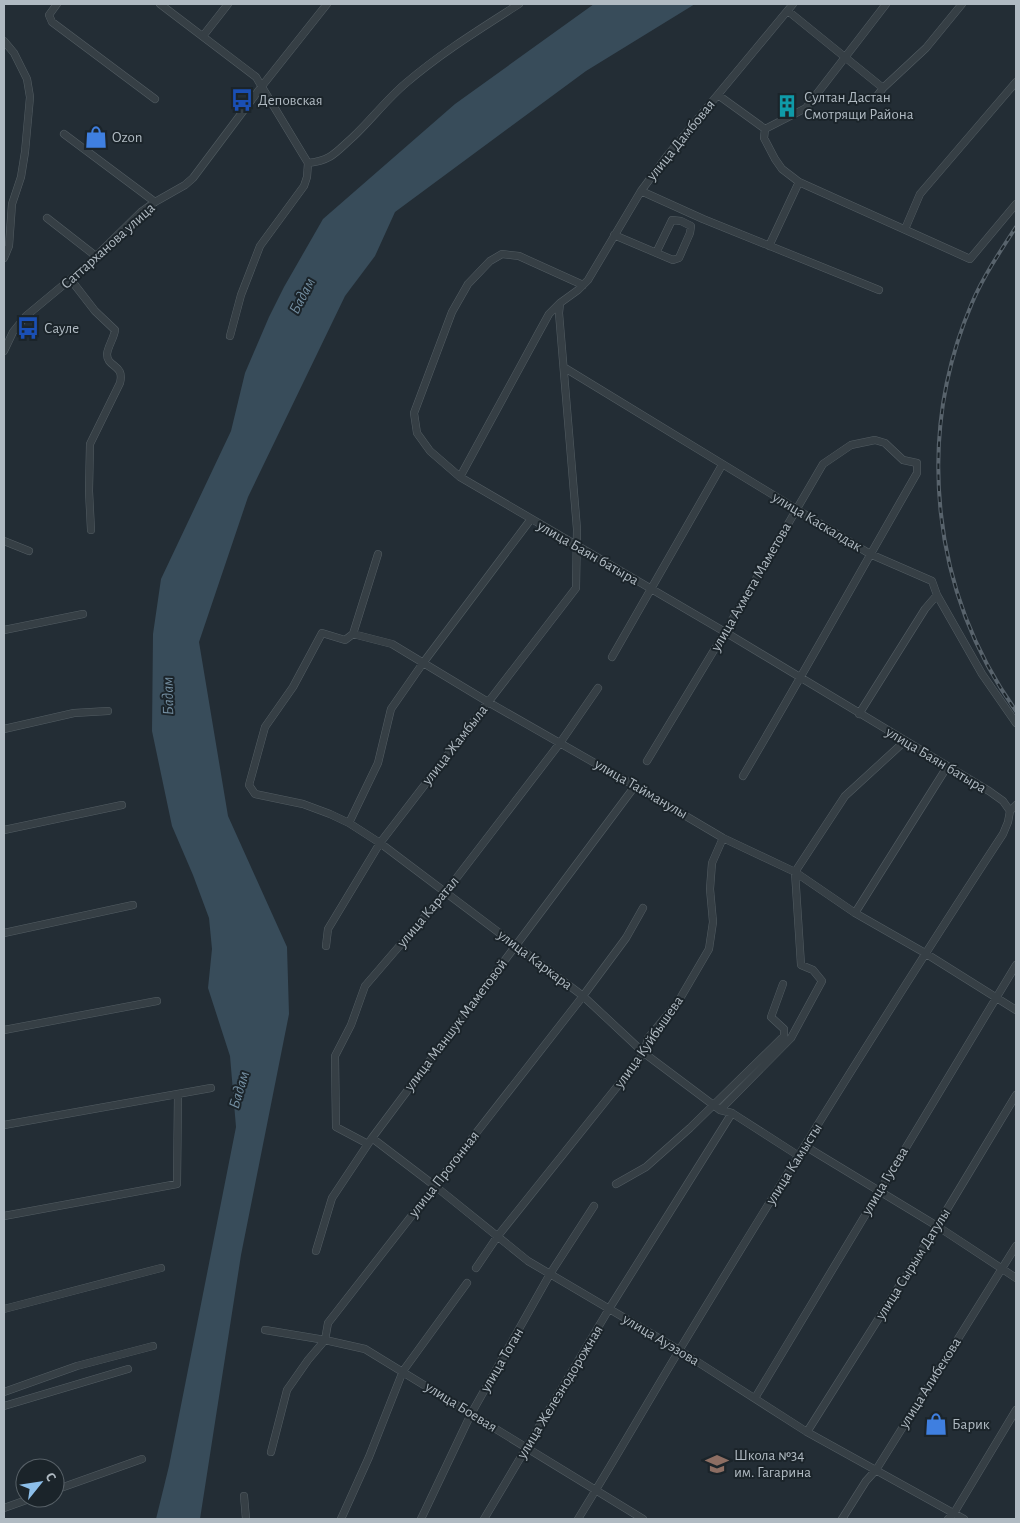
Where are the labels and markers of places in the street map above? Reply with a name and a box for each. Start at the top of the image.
bus stop icon: Деповская [229,87,255,113]
place label: Султан Дастан Смотрящи Района [804,90,914,122]
place label: Деповская [258,93,323,108]
building icon: Султан Дастан Смотрящи Района [774,93,800,119]
shop icon: Ozon [83,124,109,150]
place label: Ozon [112,130,142,145]
bus stop icon: Сауле [15,315,41,341]
place label: Сауле [44,321,79,336]
shop icon: Барик [923,1411,949,1437]
place label: Барик [952,1417,990,1432]
place label: Школа №34 им. Гагарина [734,1448,811,1480]
school or university icon: Школа №34 им. Гагарина [704,1451,730,1477]

